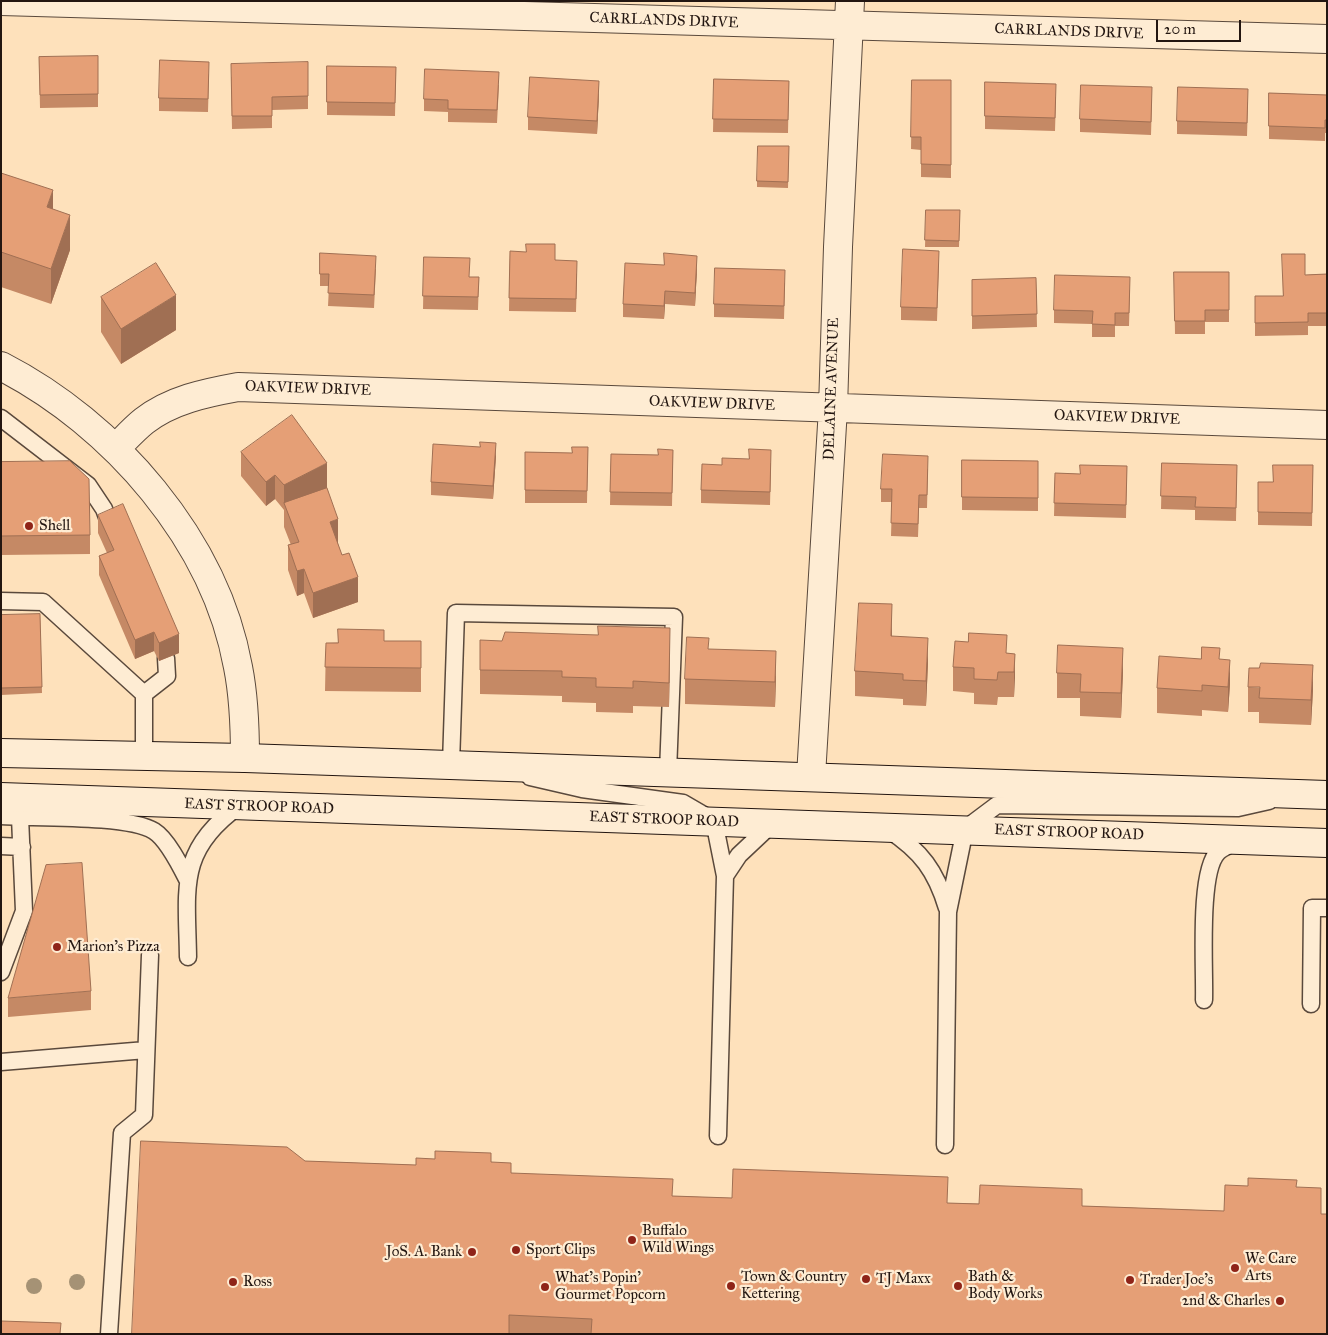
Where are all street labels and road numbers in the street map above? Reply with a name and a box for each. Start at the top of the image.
street label: CARRLANDS DRIVE [589,9,739,33]
street label: CARRLANDS DRIVE [994,20,1144,44]
street label: DELAINE AVENUE [821,317,843,461]
street label: OAKVIEW DRIVE [244,378,372,400]
street label: OAKVIEW DRIVE [648,393,776,415]
street label: OAKVIEW DRIVE [1053,407,1181,429]
street label: EAST STROOP ROAD [184,795,334,819]
street label: EAST STROOP ROAD [589,808,739,832]
street label: EAST STROOP ROAD [994,821,1144,845]

